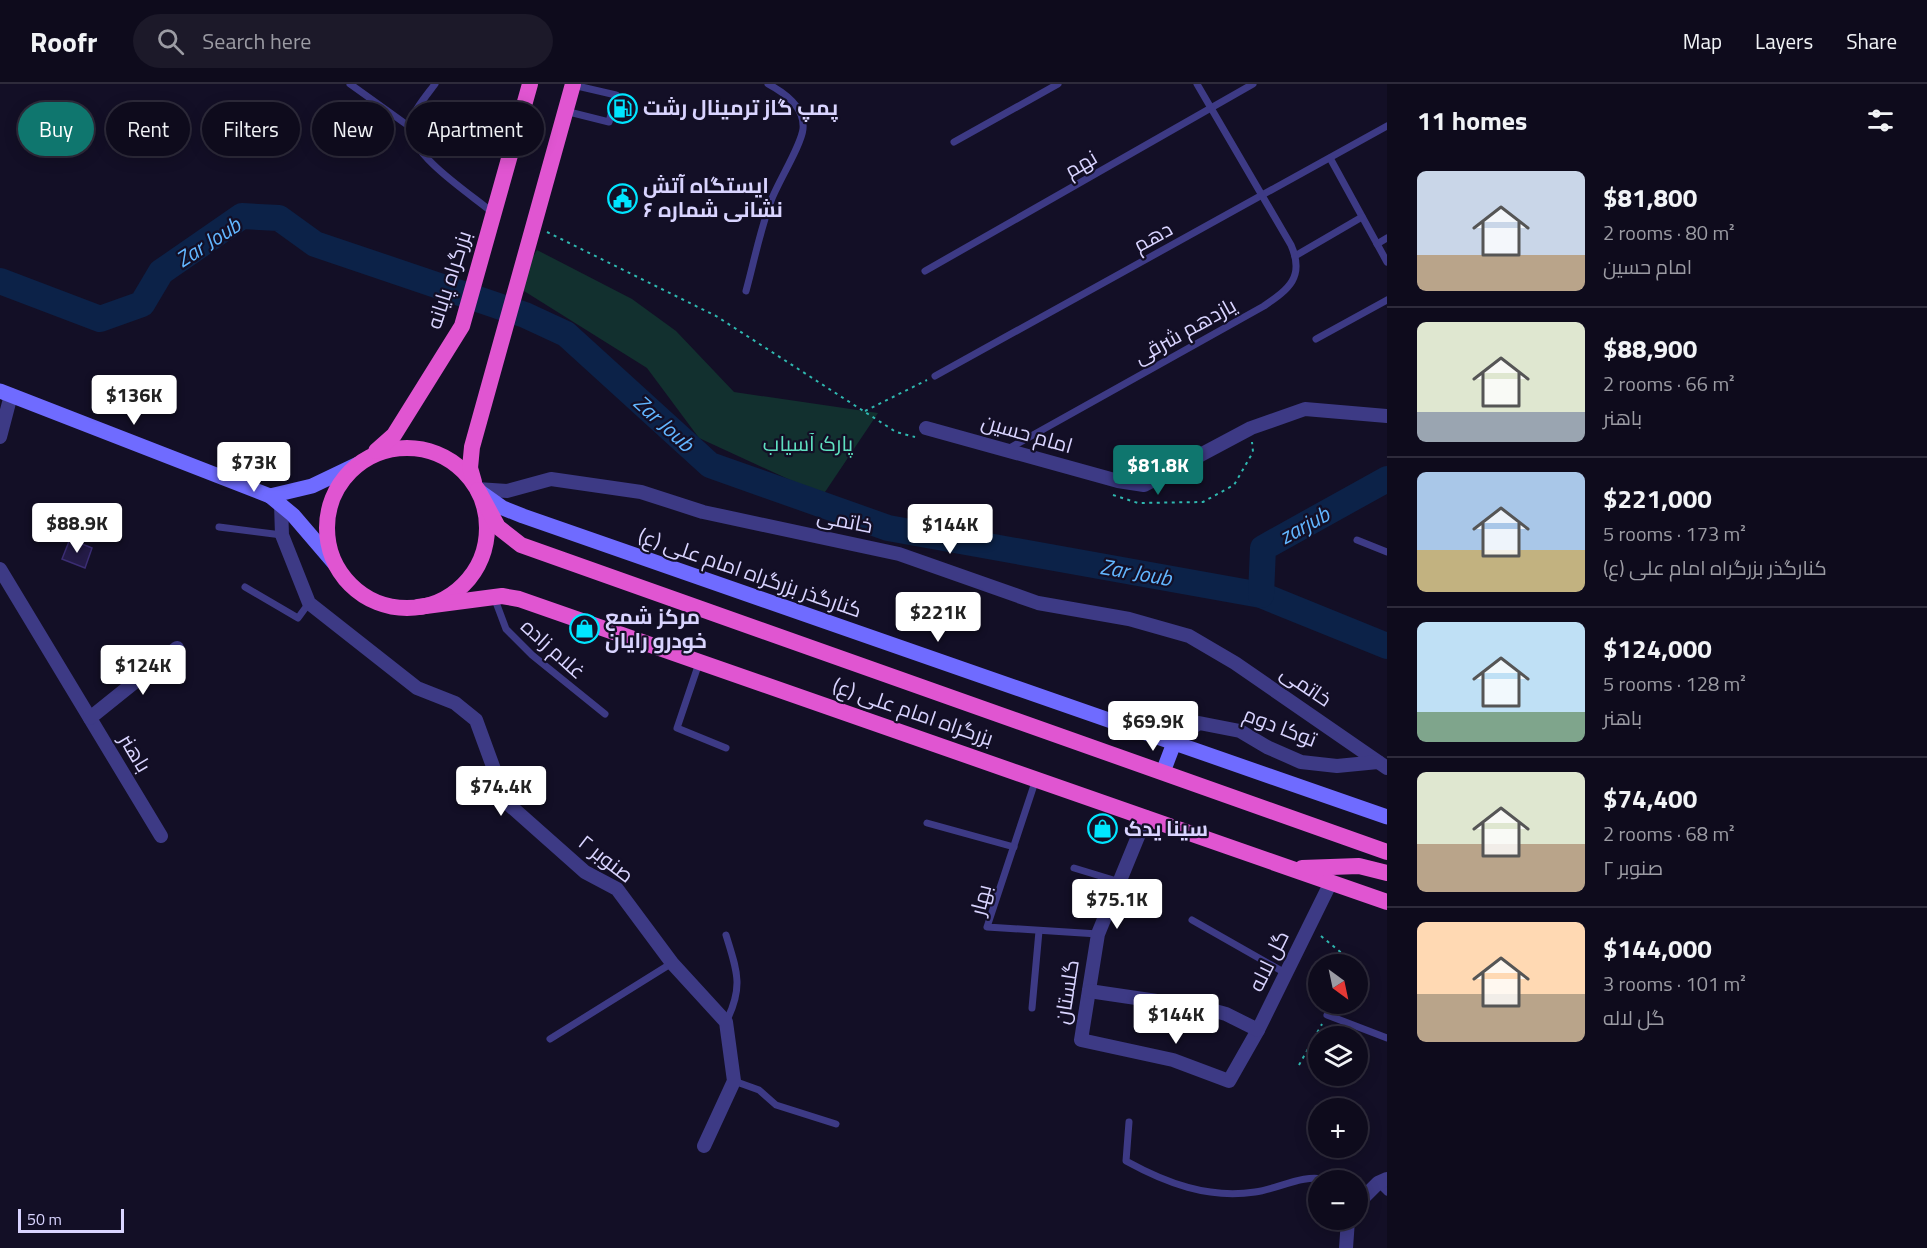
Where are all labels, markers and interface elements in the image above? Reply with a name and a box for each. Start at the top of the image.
search box [133,14,553,68]
text: Roofr [30,20,97,63]
text: Search here [202,24,311,58]
icon: search [154,25,187,58]
text: Map [1683,25,1722,57]
text: Layers [1755,25,1813,57]
text: Share [1846,25,1897,57]
place label: پمپ گاز ترمینال رشت [643,91,838,123]
fuel station icon: پمپ گاز ترمینال رشت [606,92,638,124]
text: 11 homes [1417,101,1527,140]
chip: Buy [18,102,94,156]
chip: Rent [106,102,190,156]
chip: Filters [202,102,300,156]
chip: New [312,102,394,156]
chip: Apartment [406,102,544,156]
icon: filters [1864,104,1897,137]
street label: نهم [1058,141,1103,185]
place label: ایستگاه آتش نشانی شماره ۶ [643,169,783,225]
text: $81,800 [1603,178,1697,217]
public building icon: ایستگاه آتش نشانی شماره ۶ [606,182,638,214]
icon: home [1465,195,1537,267]
water label: Zar Joub [169,208,248,276]
street label: دهم [1127,212,1178,260]
text: 2 rooms · 80 m² [1603,217,1735,248]
street label: بزرگراه پایانه [417,226,479,333]
text: امام حسین [1603,251,1692,282]
street label: یازدهم شرقی [1127,289,1242,372]
text: $88,900 [1603,329,1697,368]
icon: home [1465,346,1537,418]
text: 2 rooms · 66 m² [1603,368,1735,399]
pin: $136K [92,375,176,426]
text: $136K [106,379,162,410]
water label: Zar Joub [626,386,703,460]
text: باهنر [1603,402,1642,433]
street label: امام حسین [978,405,1077,461]
park label: پارک آسیاب [763,427,854,459]
pin: $73K [218,442,290,493]
pin: $81.8K [1109,445,1207,496]
text: $73K [231,446,277,477]
text: $81.8K [1127,449,1189,480]
text: $221,000 [1603,479,1712,518]
icon: home [1465,496,1537,568]
water label: zarjub [1272,497,1337,553]
street label: خاتمی [815,499,876,541]
pin: $88.9K [28,503,126,554]
pin: $144K [908,504,992,555]
text: $88.9K [46,507,108,538]
text: $144K [922,508,978,539]
text: 5 rooms · 173 m² [1603,518,1746,549]
street label: کنارگذر بزرگراه امام علی (ع) [634,519,867,625]
water label: Zar Joub [1098,549,1175,595]
text: کنارگذر بزرگراه امام علی (ع) [1603,552,1827,583]
pin: $221K [896,592,980,643]
text: $221K [910,596,966,627]
place label: مرکز شمع خودرو رایان [605,600,707,656]
street label: غلام زاده [514,610,593,686]
shop icon: مرکز شمع خودرو رایان [568,613,600,645]
text: $124,000 [1603,629,1712,668]
pin: $124K [101,645,185,696]
icon: home [1465,646,1537,718]
text: $124K [115,649,171,680]
street label: خاتمی [1274,656,1339,714]
text: 5 rooms · 128 m² [1603,668,1746,699]
street label: بزرگراه امام علی (ع) [829,669,998,754]
street label: توکا دوم [1239,697,1322,755]
pin: $69.9K [1104,701,1202,752]
text: باهنر [1603,702,1642,733]
text: $69.9K [1122,705,1184,736]
street label: باهنر [111,726,160,778]
pin: $74.4K [452,766,550,817]
text: $74.4K [470,770,532,801]
text: $74,400 [1603,779,1697,818]
icon: home [1465,796,1537,868]
place label: سینا یدک [1124,812,1208,844]
shop icon: سینا یدک [1087,813,1119,845]
text: 2 rooms · 68 m² [1603,818,1735,849]
street label: صنوبر ۲ [572,826,641,890]
text: صنوبر ۲ [1603,852,1663,883]
pin: $75.1K [1068,879,1166,930]
street label: بهار [960,881,999,920]
text: $75.1K [1086,883,1148,914]
street label: گل لاله [1239,924,1297,997]
text: $144,000 [1603,929,1712,968]
icon: home [1465,946,1537,1018]
north arrow [1308,954,1368,1014]
map controls [1308,954,1368,1230]
street label: گلستان [1045,957,1087,1026]
text: 3 rooms · 101 m² [1603,968,1746,999]
pin: $144K [1134,994,1218,1045]
text: $144K [1148,998,1204,1029]
text: گل لاله [1603,1002,1665,1033]
button: layers [1308,1026,1368,1086]
button: + [1308,1098,1368,1158]
button: − [1308,1170,1368,1230]
scale bar [18,1206,124,1234]
text: 50 m [27,1207,62,1231]

